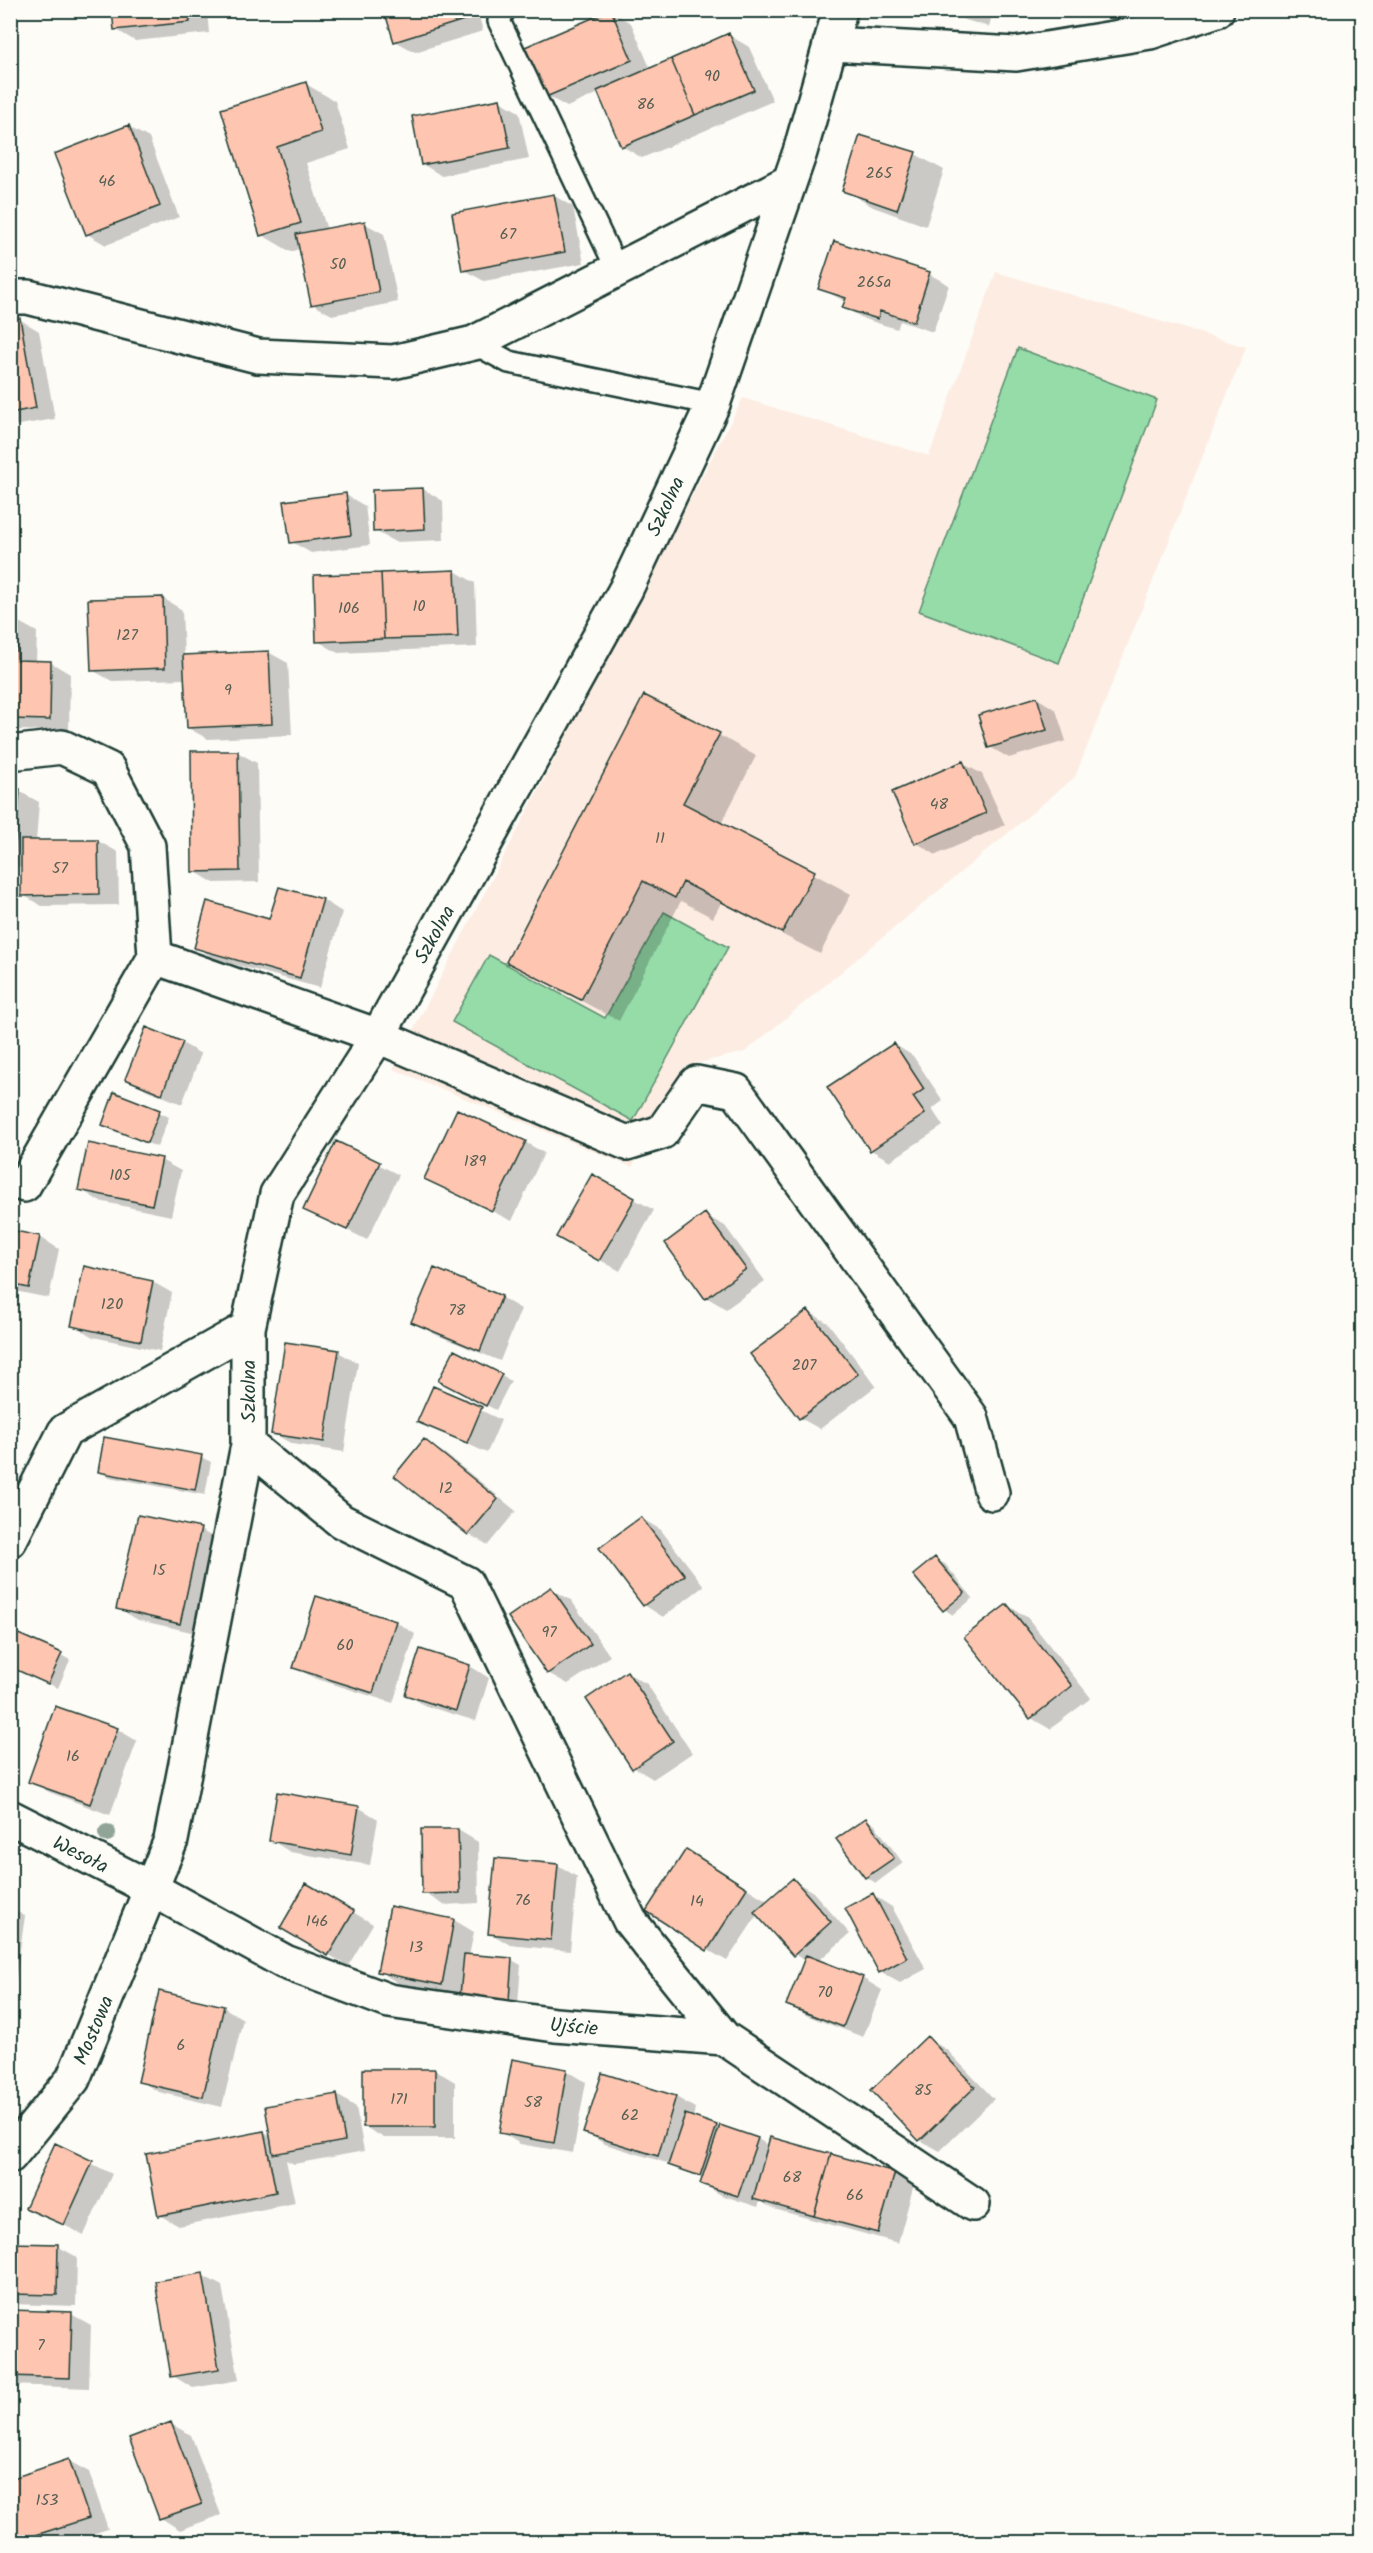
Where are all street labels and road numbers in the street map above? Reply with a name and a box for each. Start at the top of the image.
street label: Szkolna [639,472,695,542]
street label: Szkolna [407,900,465,970]
street label: Szkolna [234,1360,266,1422]
street label: Wesoła [47,1828,114,1883]
street label: Mostowa [66,1991,124,2071]
street label: Ujście [548,2010,599,2046]

